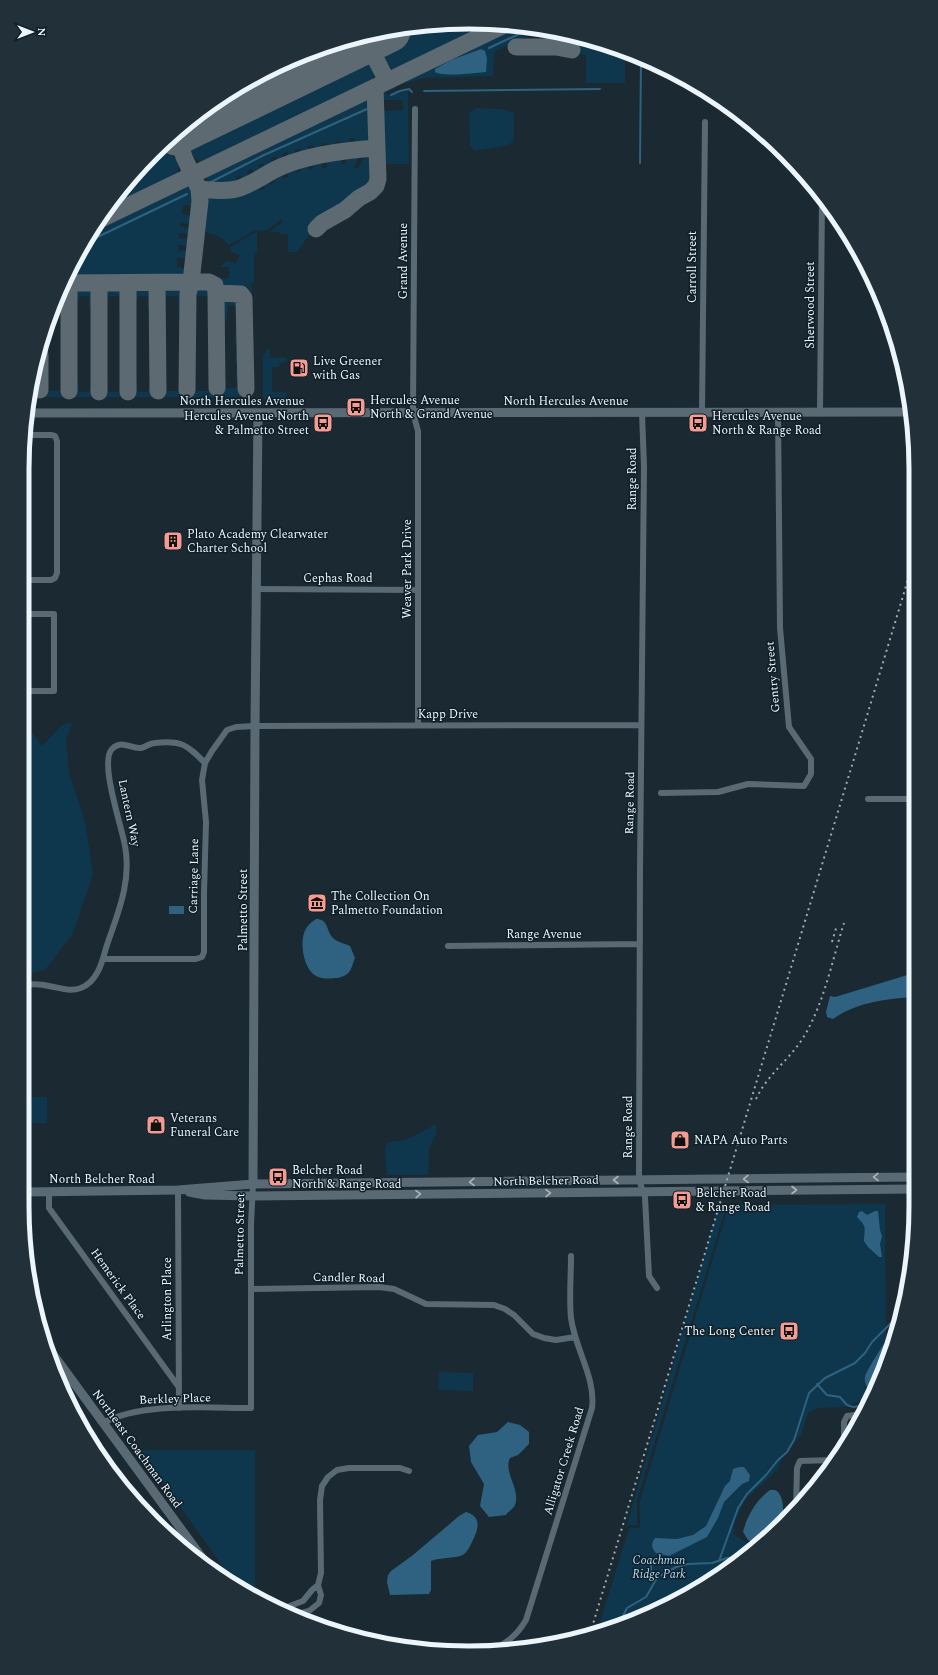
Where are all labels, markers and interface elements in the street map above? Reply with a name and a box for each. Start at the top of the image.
north arrow [12,12,52,52]
text: N [33,28,50,37]
street label: Grand Avenue [394,223,413,299]
street label: Carroll Street [683,231,702,303]
street label: Sherwood Street [801,261,820,349]
place label: Live Greener with Gas [312,352,382,385]
fuel station icon: Live Greener with Gas [288,357,310,379]
place label: Hercules Avenue North & Grand Avenue [370,391,493,424]
street label: North Hercules Avenue [180,392,305,411]
street label: North Hercules Avenue [504,392,629,411]
bus stop icon: Hercules Avenue North & Grand Avenue [345,396,367,418]
place label: Hercules Avenue North & Palmetto Street [184,407,309,440]
place label: Hercules Avenue North & Range Road [712,407,822,440]
bus stop icon: Hercules Avenue North & Palmetto Street [312,412,334,434]
bus stop icon: Hercules Avenue North & Range Road [687,412,709,434]
street label: Range Road [623,447,642,511]
street label: Weaver Park Drive [398,519,417,619]
place label: Plato Academy Clearwater Charter School [187,525,328,558]
building icon: Plato Academy Clearwater Charter School [162,530,184,552]
street label: Cephas Road [303,569,373,588]
street label: Gentry Street [760,641,786,713]
street label: Kapp Drive [418,705,478,724]
street label: Range Road [620,771,640,835]
street label: Lantern Way [113,778,146,850]
street label: Carriage Lane [184,838,204,914]
street label: Palmetto Street [234,869,253,951]
place label: The Collection On Palmetto Foundation [331,887,443,920]
museum icon: The Collection On Palmetto Foundation [306,892,328,914]
street label: Range Avenue [506,925,582,944]
street label: Range Road [619,1095,638,1159]
place label: Veterans Funeral Care [170,1109,239,1142]
shop icon: Veterans Funeral Care [145,1114,167,1136]
shop icon: NAPA Auto Parts [669,1129,691,1151]
place label: NAPA Auto Parts [694,1131,788,1150]
place label: Belcher Road North & Range Road [292,1161,402,1194]
bus stop icon: Belcher Road North & Range Road [267,1166,289,1188]
street label: North Belcher Road [49,1170,155,1189]
street label: North Belcher Road [493,1171,599,1191]
one-way arrow [873,1173,879,1181]
one-way arrow [743,1175,749,1183]
one-way arrow [613,1176,619,1184]
one-way arrow [469,1178,475,1186]
place label: Belcher Road & Range Road [696,1184,771,1217]
one-way arrow [791,1186,797,1194]
one-way arrow [545,1189,551,1197]
bus stop icon: Belcher Road & Range Road [671,1189,693,1211]
one-way arrow [415,1190,421,1198]
street label: Palmetto Street [230,1193,250,1275]
street label: Hemerick Place [86,1244,151,1324]
street label: Arlington Place [158,1257,177,1341]
street label: Candler Road [313,1268,386,1288]
bus stop icon: The Long Center [778,1320,800,1342]
place label: The Long Center [684,1322,775,1341]
street label: Northeast Coachman Road [87,1386,187,1513]
street label: Berkley Place [139,1388,211,1410]
street label: Alligator Creek Road [538,1404,590,1517]
park label: Coachman Ridge Park [632,1551,686,1584]

